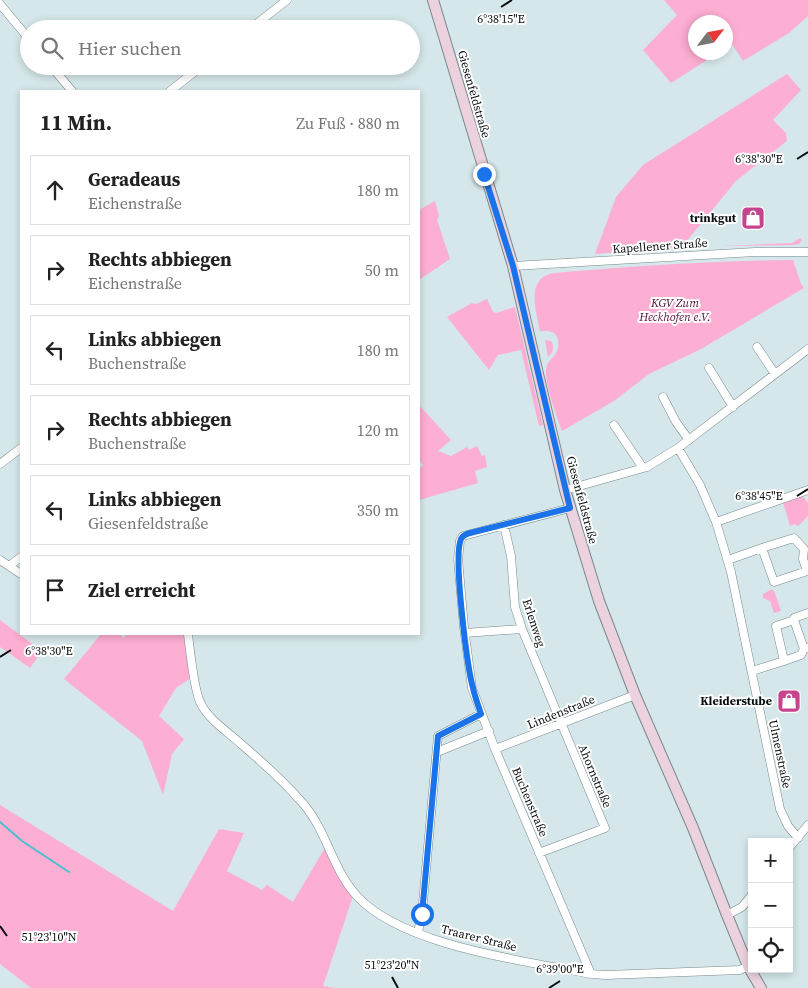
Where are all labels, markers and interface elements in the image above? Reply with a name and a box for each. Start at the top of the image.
text: 6°38'15"E [477,11,525,27]
north arrow [688,15,733,60]
search box [20,20,420,75]
icon: search [38,34,66,62]
text: Hier suchen [78,35,182,61]
street label: Giesenfeldstraße [454,48,494,140]
text: 11 Min. [40,108,112,137]
text: Zu Fuß · 880 m [296,112,400,134]
text: 6°38'30"E [735,151,783,167]
route end [473,163,496,186]
text: Geradeaus [88,166,180,192]
icon: ahead [41,176,69,204]
text: 180 m [357,179,399,201]
text: Eichenstraße [88,192,182,214]
shop icon: trinkgut [740,205,766,231]
place label: trinkgut [690,210,737,226]
street label: Kapellener Straße [612,235,708,257]
text: Rechts abbiegen [88,246,232,272]
icon: right [41,256,69,284]
text: 50 m [365,259,399,281]
text: Eichenstraße [88,272,182,294]
park label: KGV Zum Heckhofen e.V. [638,295,711,325]
text: Links abbiegen [88,326,221,352]
icon: left [41,336,69,364]
text: 180 m [357,339,399,361]
text: Buchenstraße [88,352,187,374]
text: Rechts abbiegen [88,406,232,432]
icon: right [41,416,69,444]
text: 120 m [357,419,399,441]
text: Buchenstraße [88,432,187,454]
street label: Giesenfeldstraße [563,454,601,546]
text: Links abbiegen [88,486,221,512]
text: 6°38'45"E [735,488,783,504]
icon: left [41,496,69,524]
text: 350 m [357,499,399,521]
text: Giesenfeldstraße [88,512,208,534]
icon: arrive [41,576,69,604]
text: Ziel erreicht [88,577,195,603]
street label: Erlenweg [519,597,549,649]
text: 6°38'30"E [25,643,73,659]
shop icon: Kleiderstube [776,688,802,714]
street label: Lindenstraße [525,691,597,733]
place label: Kleiderstube [700,693,772,709]
street label: Ulmenstraße [765,718,795,790]
street label: Ahornstraße [574,742,616,810]
street label: Buchenstraße [508,765,552,839]
map controls [748,838,793,973]
button: + [748,838,793,883]
button: − [748,883,793,928]
route start [411,903,434,926]
street label: Traarer Straße [440,921,518,955]
button: locate [748,928,793,973]
text: 51°23'10"N [21,929,77,945]
text: 51°23'20"N [364,957,420,973]
text: 6°39'00"E [536,961,584,977]

